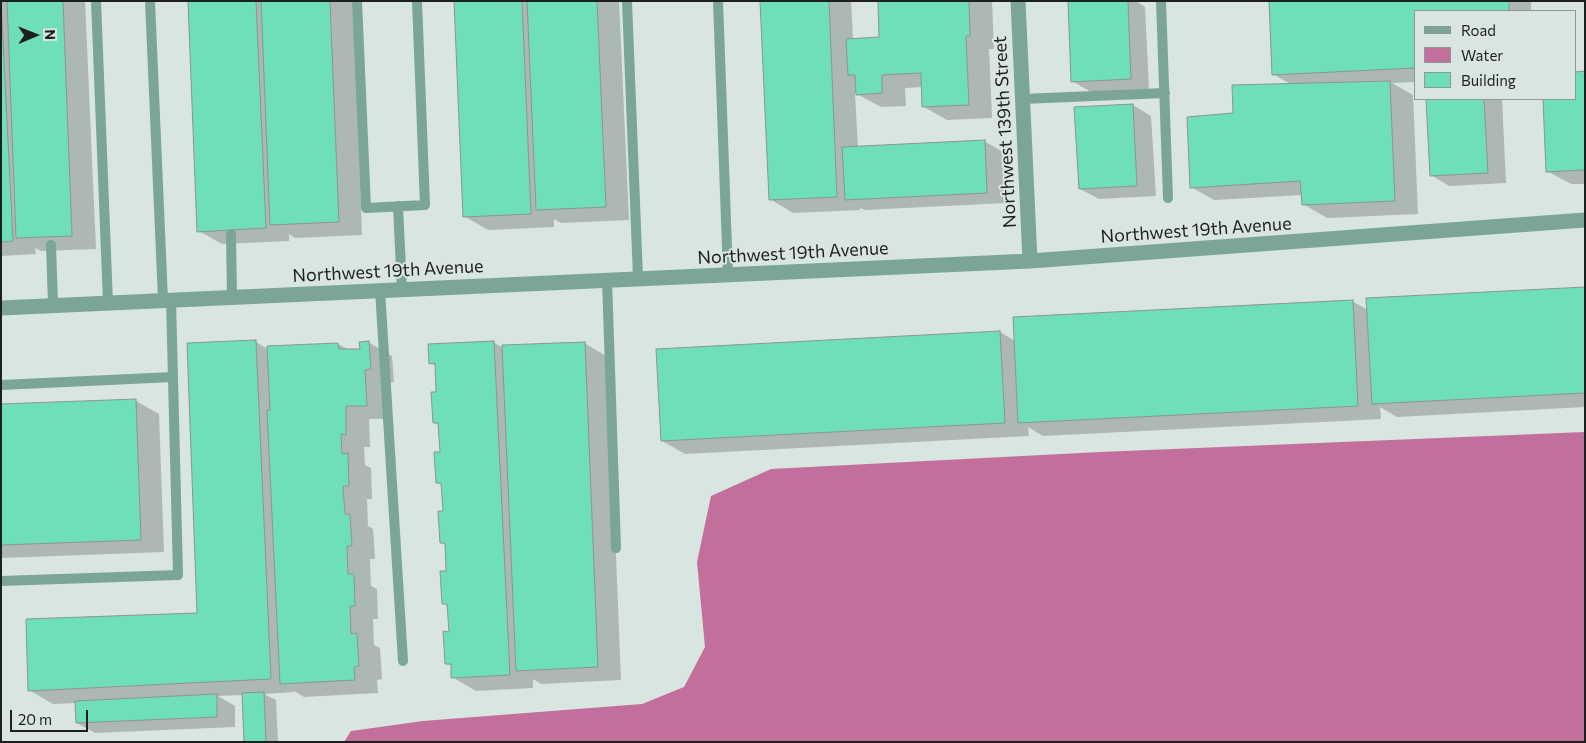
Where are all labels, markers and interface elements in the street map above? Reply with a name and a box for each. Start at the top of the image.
north arrow [10,10,60,60]
legend [1414,10,1576,100]
text: Road [1461,21,1496,39]
text: N [42,29,59,40]
street label: Northwest 139th Street [989,35,1021,229]
text: Water [1461,46,1503,64]
text: Building [1461,71,1516,89]
street label: Northwest 19th Avenue [1100,213,1292,247]
street label: Northwest 19th Avenue [697,237,889,269]
street label: Northwest 19th Avenue [292,255,484,287]
scale bar [12,700,90,732]
text: 20 m [18,710,52,728]

